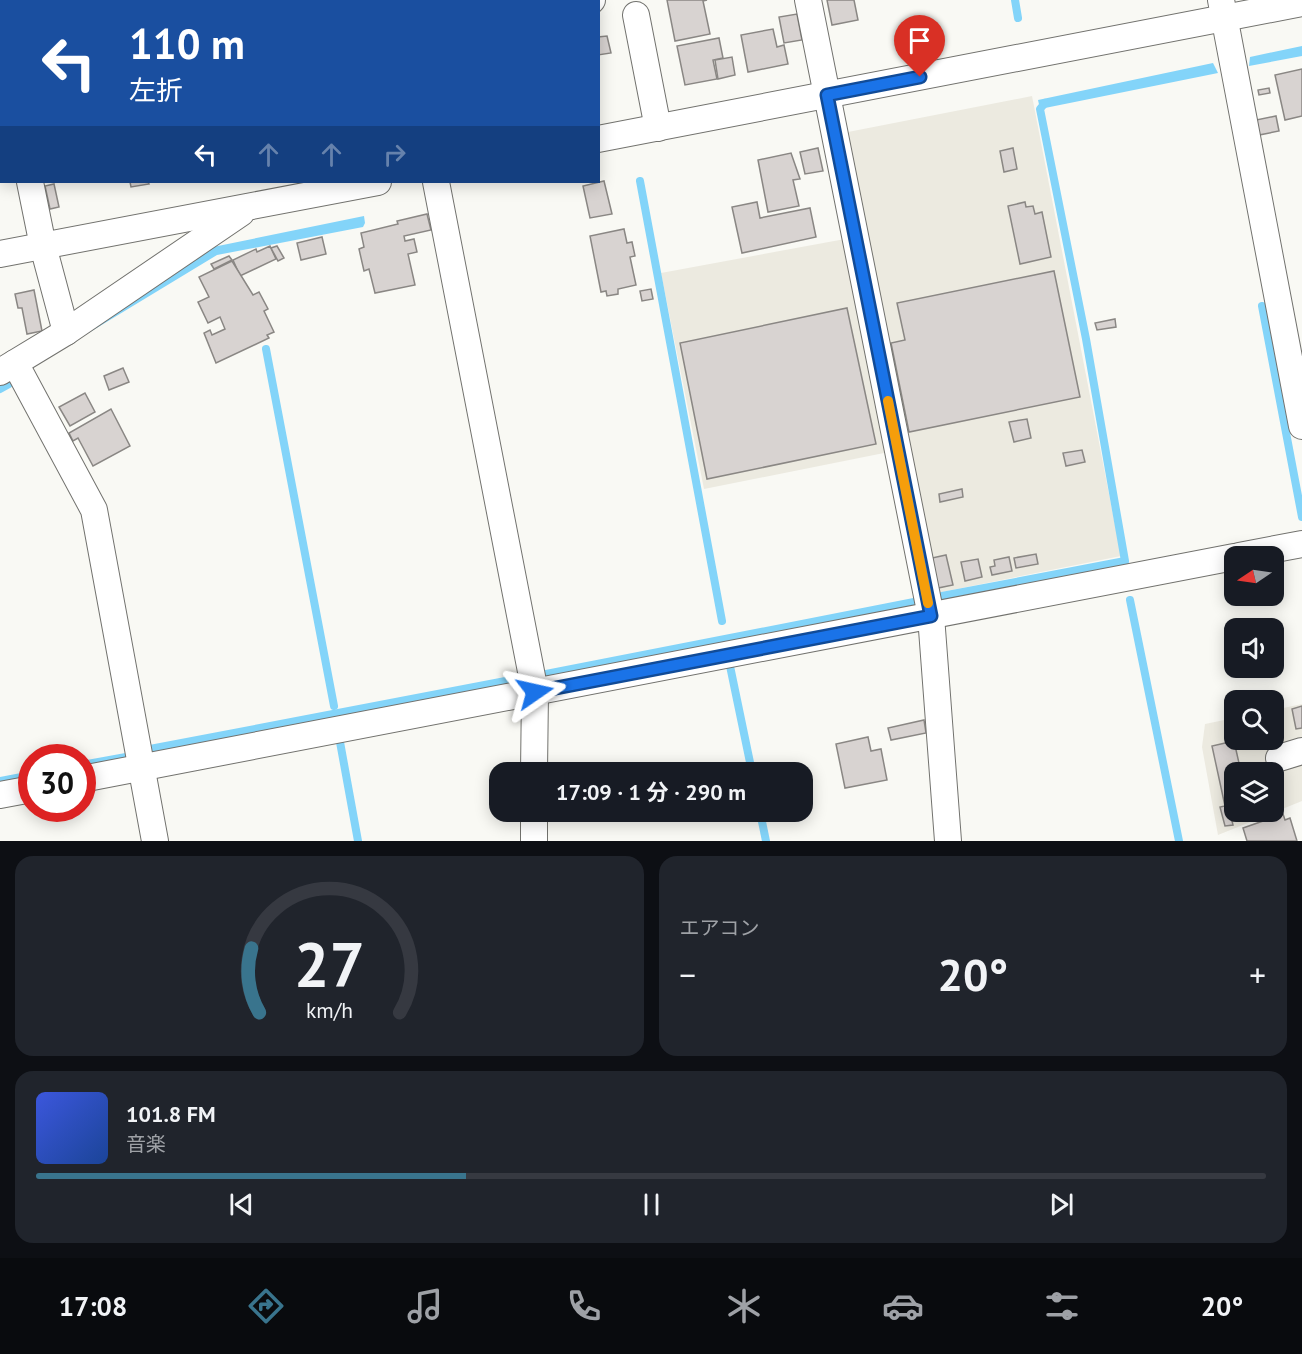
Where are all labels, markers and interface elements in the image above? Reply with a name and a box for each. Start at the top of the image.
pin [894,15,945,77]
text: 110 m [129,16,245,71]
icon: left [30,24,108,102]
icon: arrive [903,24,936,57]
text: 左折 [129,73,183,107]
icon: left [189,138,222,171]
icon: ahead [252,138,285,171]
icon: ahead [315,138,348,171]
icon: right [378,138,411,171]
north arrow [1224,546,1284,606]
map controls [1224,546,1284,822]
button: sound [1224,618,1284,678]
position arrow [503,660,567,724]
button: search [1224,690,1284,750]
speed limit sign: 30 [18,744,96,822]
button: layers [1224,762,1284,822]
text: 17:09 · 1 分 · 290 m [556,778,746,806]
text: エアコン [680,915,760,941]
text: 27 [294,923,365,1004]
text: 20° [937,945,1008,1003]
text: − [680,953,696,996]
text: + [1249,953,1266,996]
text: km/h [306,996,353,1024]
text: 101.8 FM [126,1100,216,1128]
text: 音楽 [126,1131,166,1157]
icon: previous [225,1188,258,1221]
icon: pause [635,1188,668,1221]
icon: next [1045,1188,1078,1221]
icon: directions [245,1285,287,1327]
icon: music [404,1285,446,1327]
icon: phone [563,1285,605,1327]
icon: climate [723,1285,765,1327]
icon: car [882,1285,924,1327]
icon: filters [1041,1285,1083,1327]
text: 17:08 [59,1289,127,1323]
text: 20° [1201,1289,1243,1323]

